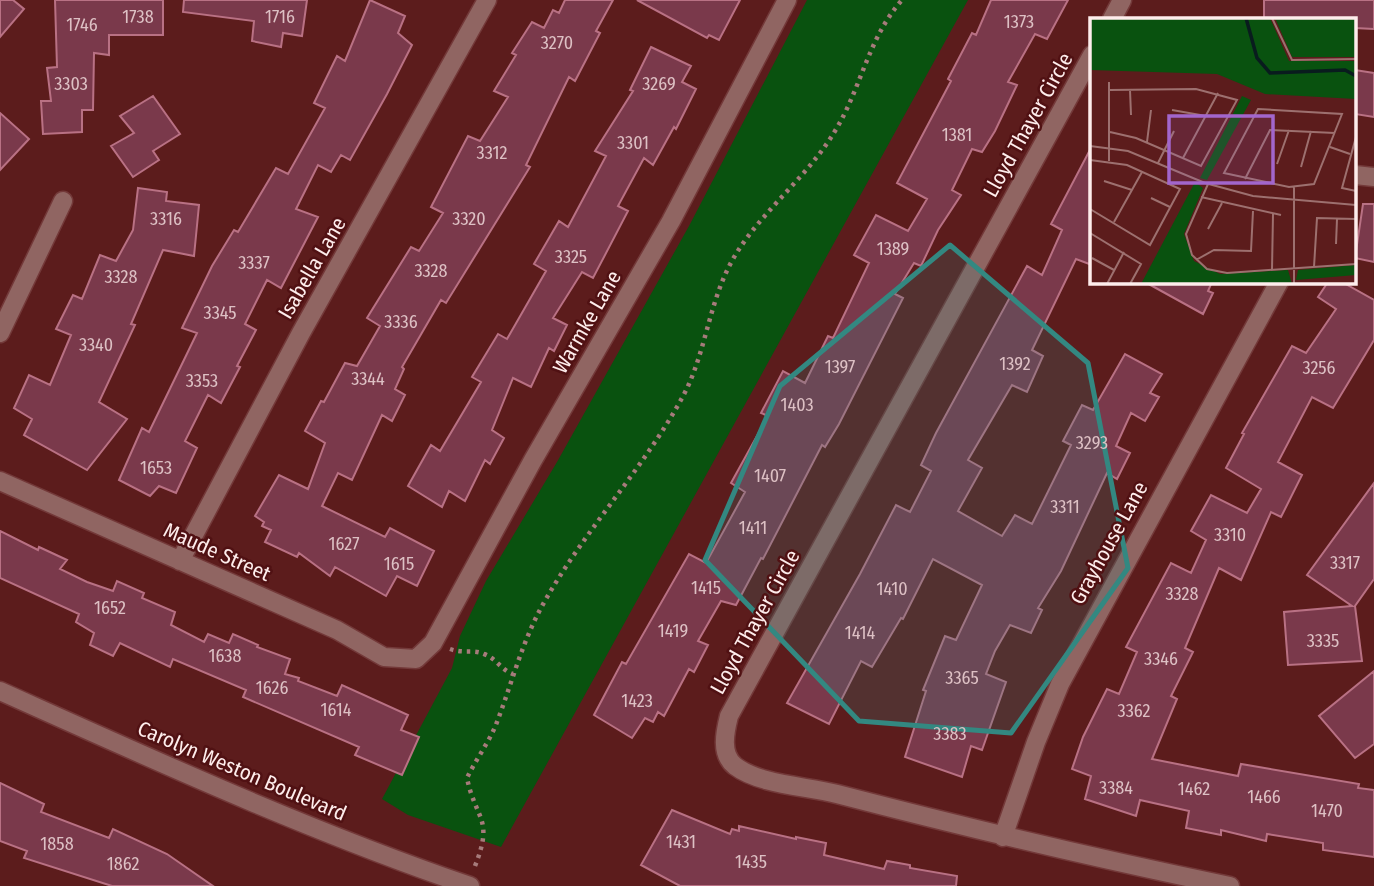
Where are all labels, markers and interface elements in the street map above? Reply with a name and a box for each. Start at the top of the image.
house number: 1738 [122,6,154,28]
house number: 1716 [265,6,295,28]
house number: 1373 [1004,11,1034,33]
house number: 1746 [66,14,98,36]
inset map [1090,18,1356,284]
house number: 3270 [541,32,573,54]
street label: Lloyd Thayer Circle [978,48,1078,202]
house number: 3303 [54,73,88,95]
house number: 3269 [642,73,676,95]
house number: 1381 [942,124,972,146]
house number: 3301 [617,132,649,154]
house number: 3312 [477,142,507,164]
house number: 3316 [150,208,182,230]
house number: 3320 [452,208,486,230]
street label: Isabella Lane [272,212,352,324]
house number: 1389 [877,238,909,260]
house number: 3325 [555,246,587,268]
house number: 3337 [238,252,270,274]
house number: 3328 [414,260,448,282]
house number: 3328 [104,266,138,288]
street label: Warmke Lane [547,266,627,378]
house number: 3345 [204,302,236,324]
house number: 3336 [384,311,418,333]
house number: 3340 [79,334,113,356]
house number: 1392 [999,353,1031,375]
house number: 1397 [825,356,855,378]
house number: 3256 [1302,357,1336,379]
house number: 3344 [351,368,385,390]
house number: 3353 [186,370,218,392]
house number: 1403 [780,394,814,416]
house number: 3293 [1076,432,1108,454]
house number: 1653 [140,457,172,479]
house number: 1407 [754,465,786,487]
street label: Grayhouse Lane [1065,477,1153,609]
house number: 3311 [1050,496,1080,518]
street label: Maude Street [159,517,275,587]
house number: 1411 [739,517,767,539]
house number: 3310 [1214,524,1246,546]
house number: 1627 [329,533,359,555]
street label: Lloyd Thayer Circle [705,545,805,699]
house number: 3317 [1330,552,1360,574]
house number: 1615 [384,553,414,575]
house number: 1415 [691,577,721,599]
house number: 1410 [876,578,908,600]
house number: 3328 [1165,583,1199,605]
house number: 1652 [94,597,126,619]
house number: 1419 [658,620,688,642]
house number: 1414 [845,622,876,644]
house number: 3335 [1307,630,1339,652]
house number: 1638 [209,645,241,667]
house number: 3346 [1144,648,1178,670]
house number: 3365 [945,667,979,689]
house number: 1626 [256,677,288,699]
house number: 1423 [621,690,653,712]
house number: 1614 [321,699,352,721]
house number: 3362 [1118,700,1151,722]
street label: Carolyn Weston Boulevard [134,715,350,827]
house number: 3383 [933,723,967,745]
house number: 3384 [1099,777,1133,799]
house number: 1462 [1178,778,1210,800]
house number: 1466 [1247,786,1281,808]
house number: 1470 [1311,800,1343,822]
house number: 1431 [666,831,696,853]
house number: 1858 [40,833,74,855]
house number: 1435 [735,851,767,873]
house number: 1862 [107,853,139,875]

